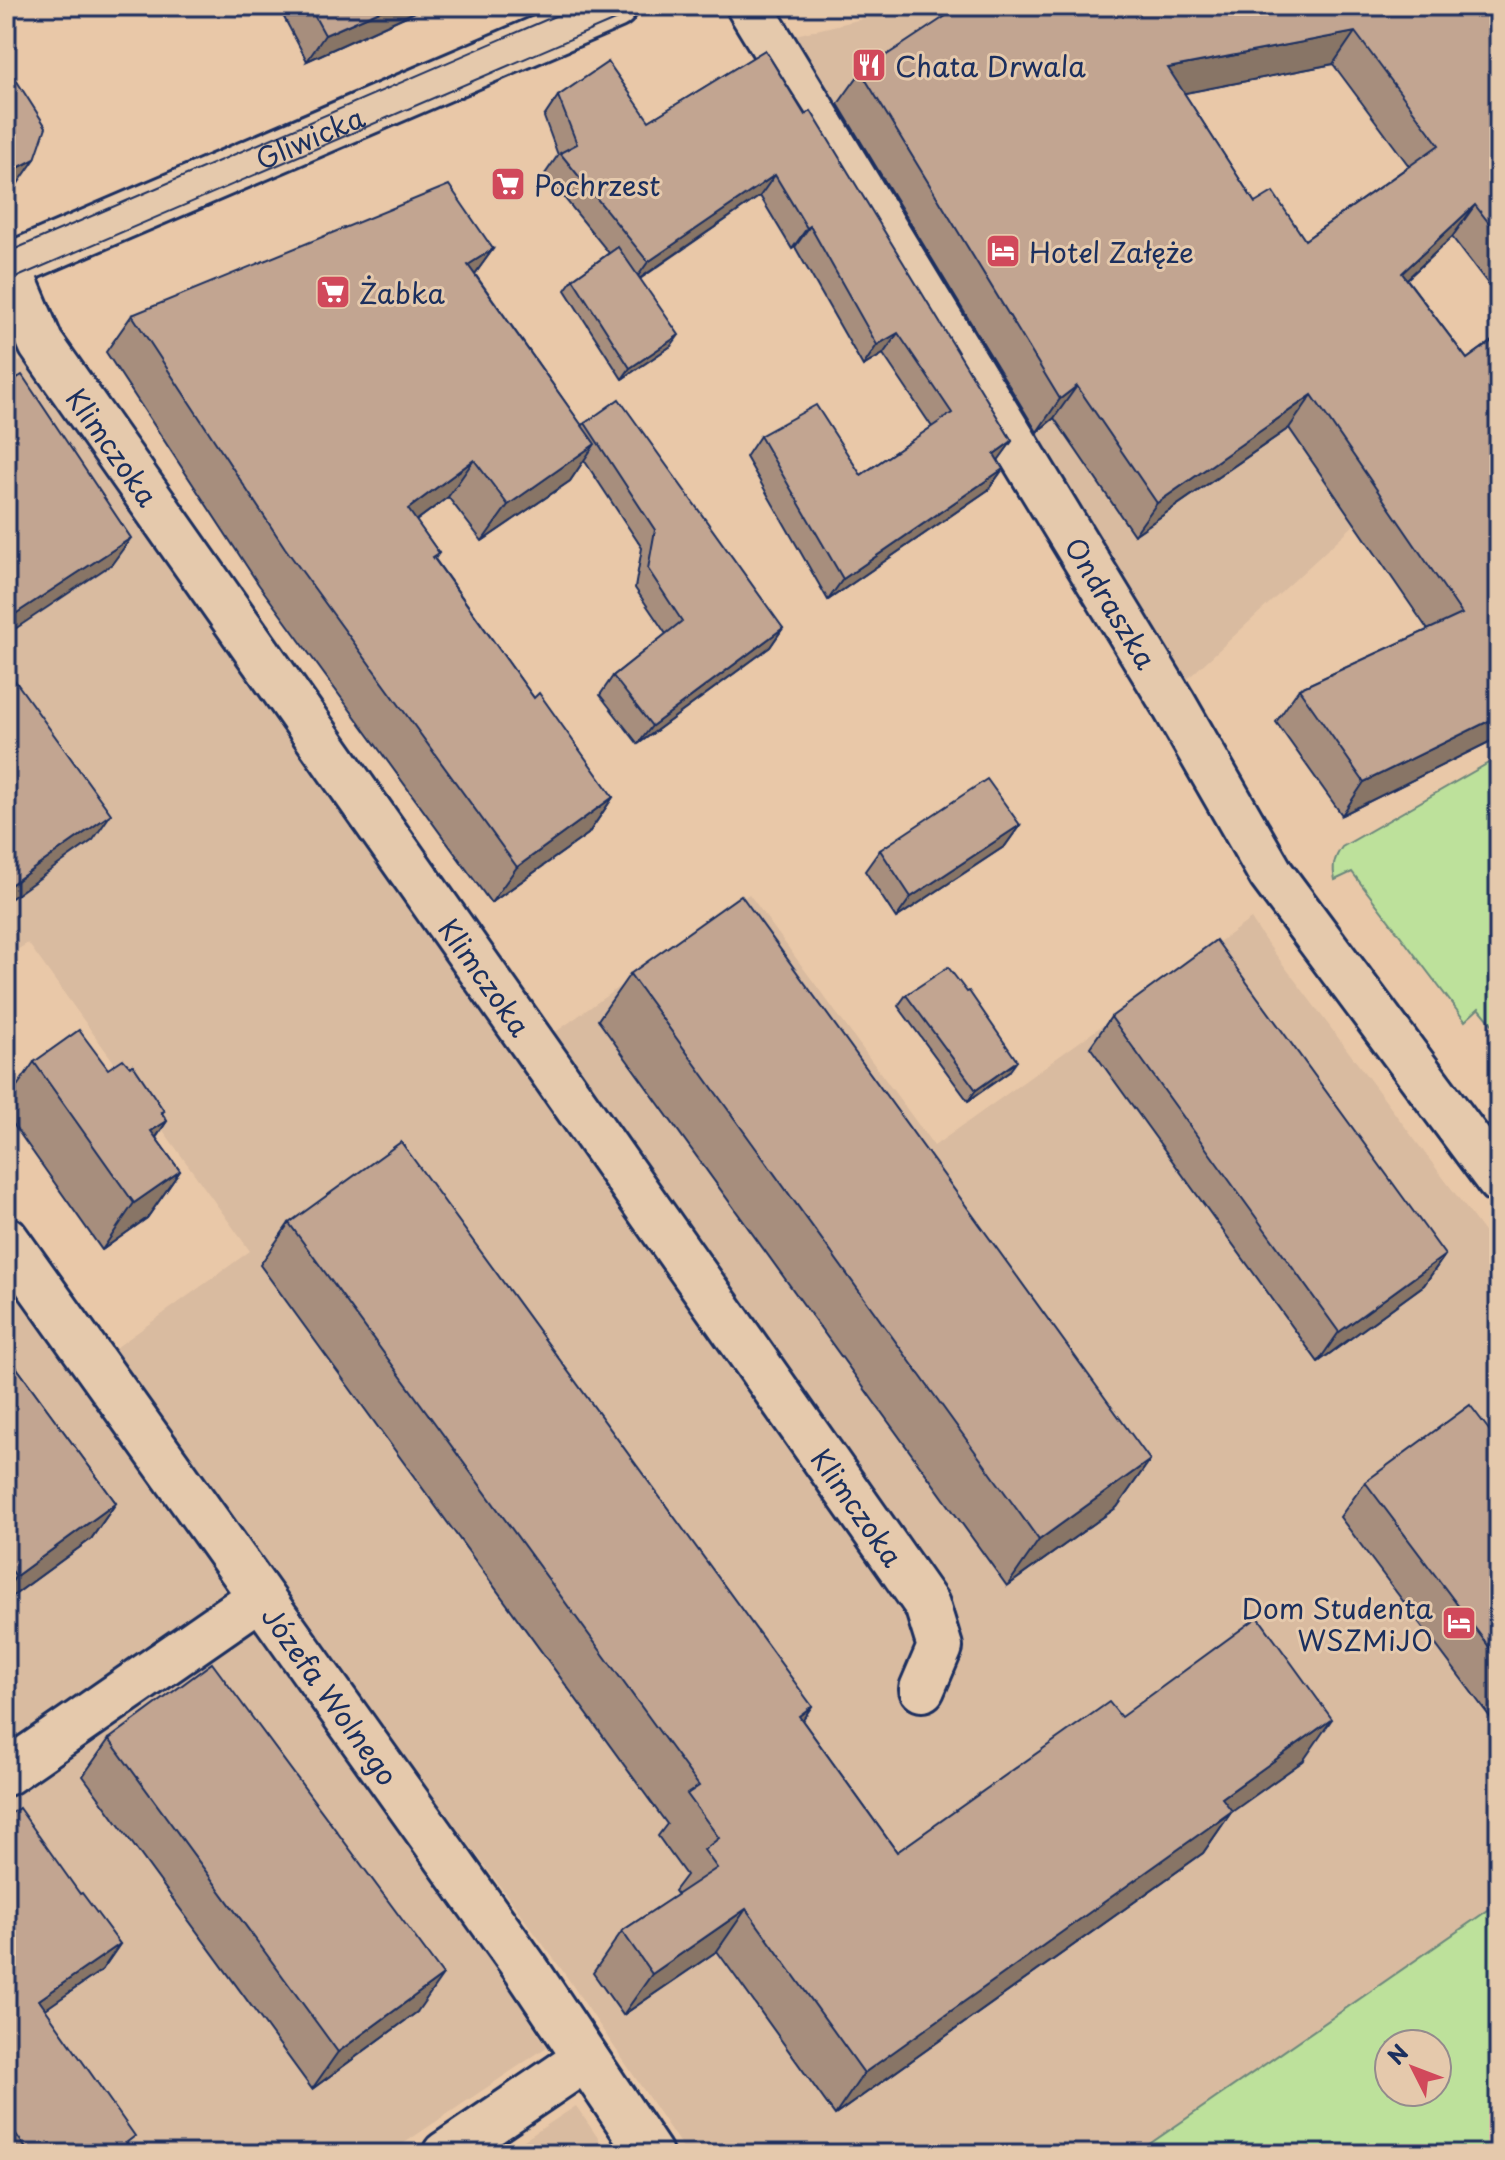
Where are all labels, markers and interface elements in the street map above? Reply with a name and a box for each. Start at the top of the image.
place label: Chata Drwala [895,44,1086,87]
restaurant icon: Chata Drwala [850,46,888,84]
street label: Gliwicka [248,94,371,179]
place label: Pochrzest [534,163,660,206]
supermarket icon: Pochrzest [489,165,527,203]
place label: Hotel Załęże [1029,230,1194,273]
hotel icon: Hotel Załęże [984,232,1022,270]
place label: Żabka [359,271,446,314]
supermarket icon: Żabka [314,273,352,311]
street label: Klimczoka [56,379,170,515]
street label: Ondraszka [1055,528,1169,677]
street label: Klimczoka [429,909,542,1045]
street label: Klimczoka [802,1439,915,1575]
place label: Dom Studenta WSZMiJO [1241,1586,1434,1661]
street label: Józefa Wolnego [252,1596,410,1794]
hotel icon: Dom Studenta WSZMiJO [1440,1604,1478,1642]
north arrow [1373,2028,1453,2108]
text: N [1379,2036,1415,2071]

